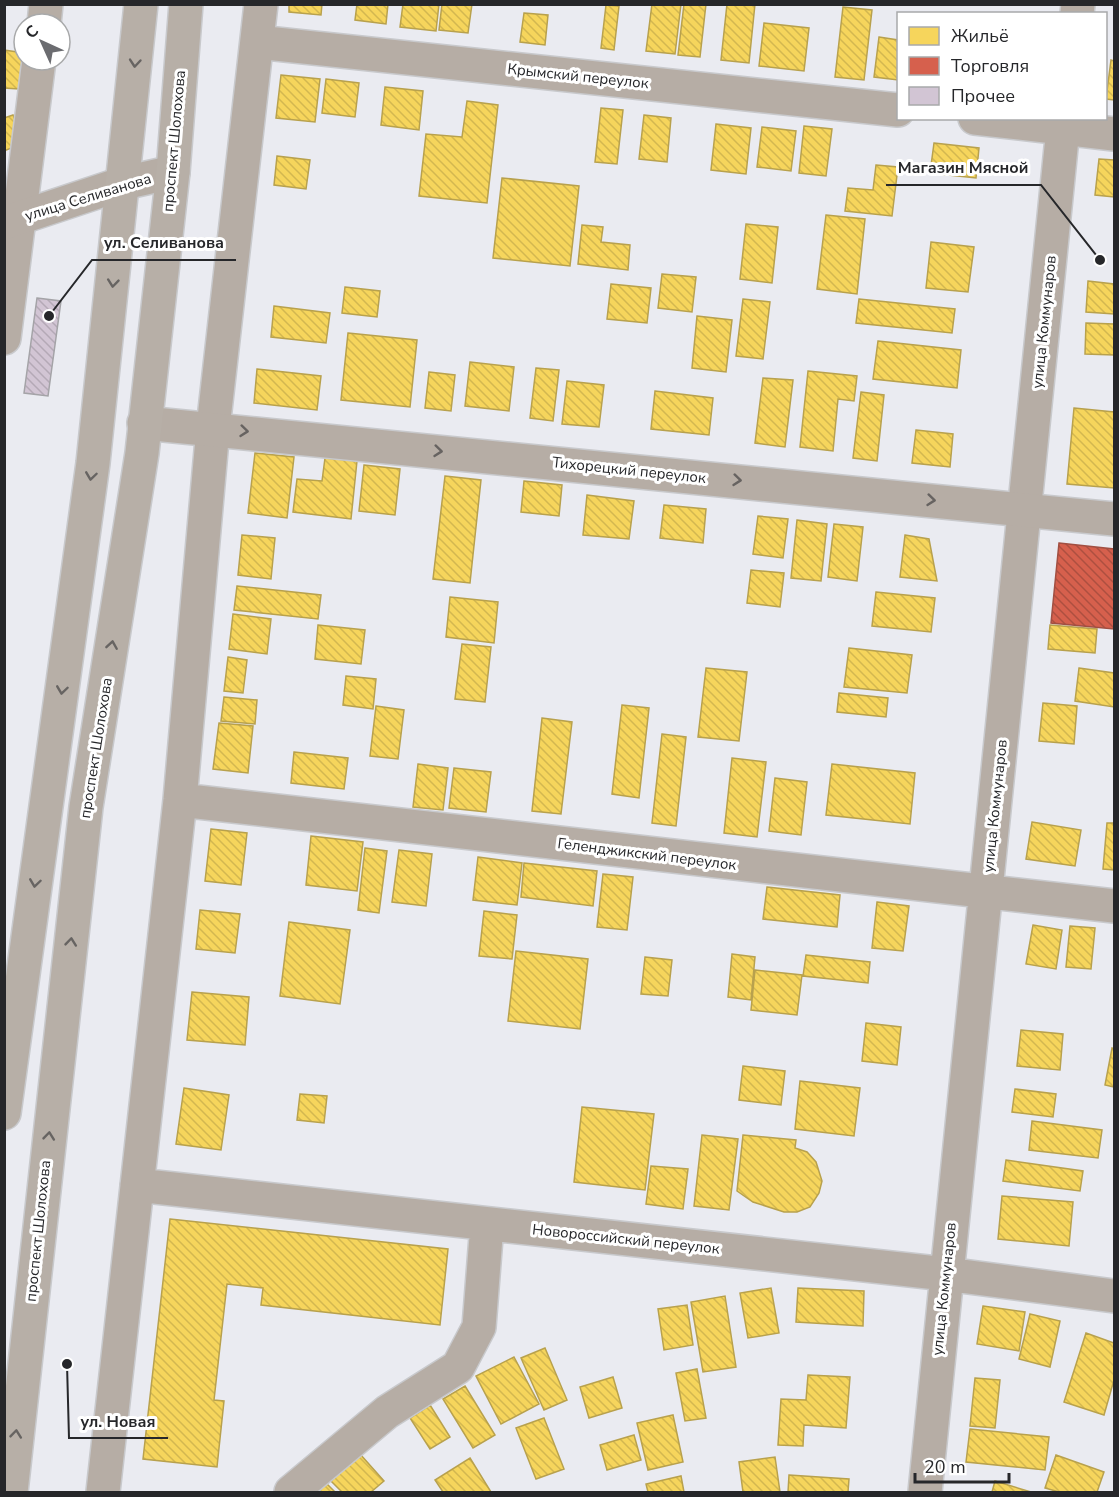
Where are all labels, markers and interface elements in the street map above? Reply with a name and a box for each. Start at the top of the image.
north arrow [12,12,72,72]
legend [897,12,1107,120]
text: С [20,20,44,44]
text: Жильё [951,24,1009,48]
text: Торговля [951,54,1029,78]
one-way arrow [129,58,142,67]
street label: Крымский переулок [506,59,650,93]
street label: проспект Шолохова [158,69,190,213]
text: Прочее [951,84,1015,108]
callout: Магазин Мясной [886,151,1041,185]
text: Магазин Мясной [898,157,1028,179]
street label: улица Селиванова [22,168,154,226]
callout: ул. Селиванова [92,226,236,260]
text: ул. Селиванова [104,232,224,254]
street label: улица Коммунаров [1027,254,1061,390]
one-way arrow [107,278,120,287]
one-way arrow [240,424,249,437]
one-way arrow [434,444,443,457]
street label: Тихорецкий переулок [551,452,707,488]
one-way arrow [86,472,98,481]
one-way arrow [732,473,741,486]
one-way arrow [926,493,935,506]
one-way arrow [105,641,117,650]
street label: проспект Шолохова [75,676,117,820]
one-way arrow [56,686,68,695]
street label: улица Коммунаров [978,738,1012,874]
street label: Геленджикский переулок [557,833,738,875]
one-way arrow [29,879,41,888]
one-way arrow [64,938,76,947]
one-way arrow [42,1131,55,1141]
street label: проспект Шолохова [21,1159,55,1303]
street label: Новороссийский переулок [531,1219,721,1259]
street label: улица Коммунаров [927,1221,961,1357]
callout: ул. Новая [69,1404,168,1438]
text: ул. Новая [81,1411,155,1433]
one-way arrow [9,1430,22,1439]
scale bar [915,1446,1010,1484]
text: 20 m [924,1455,966,1479]

